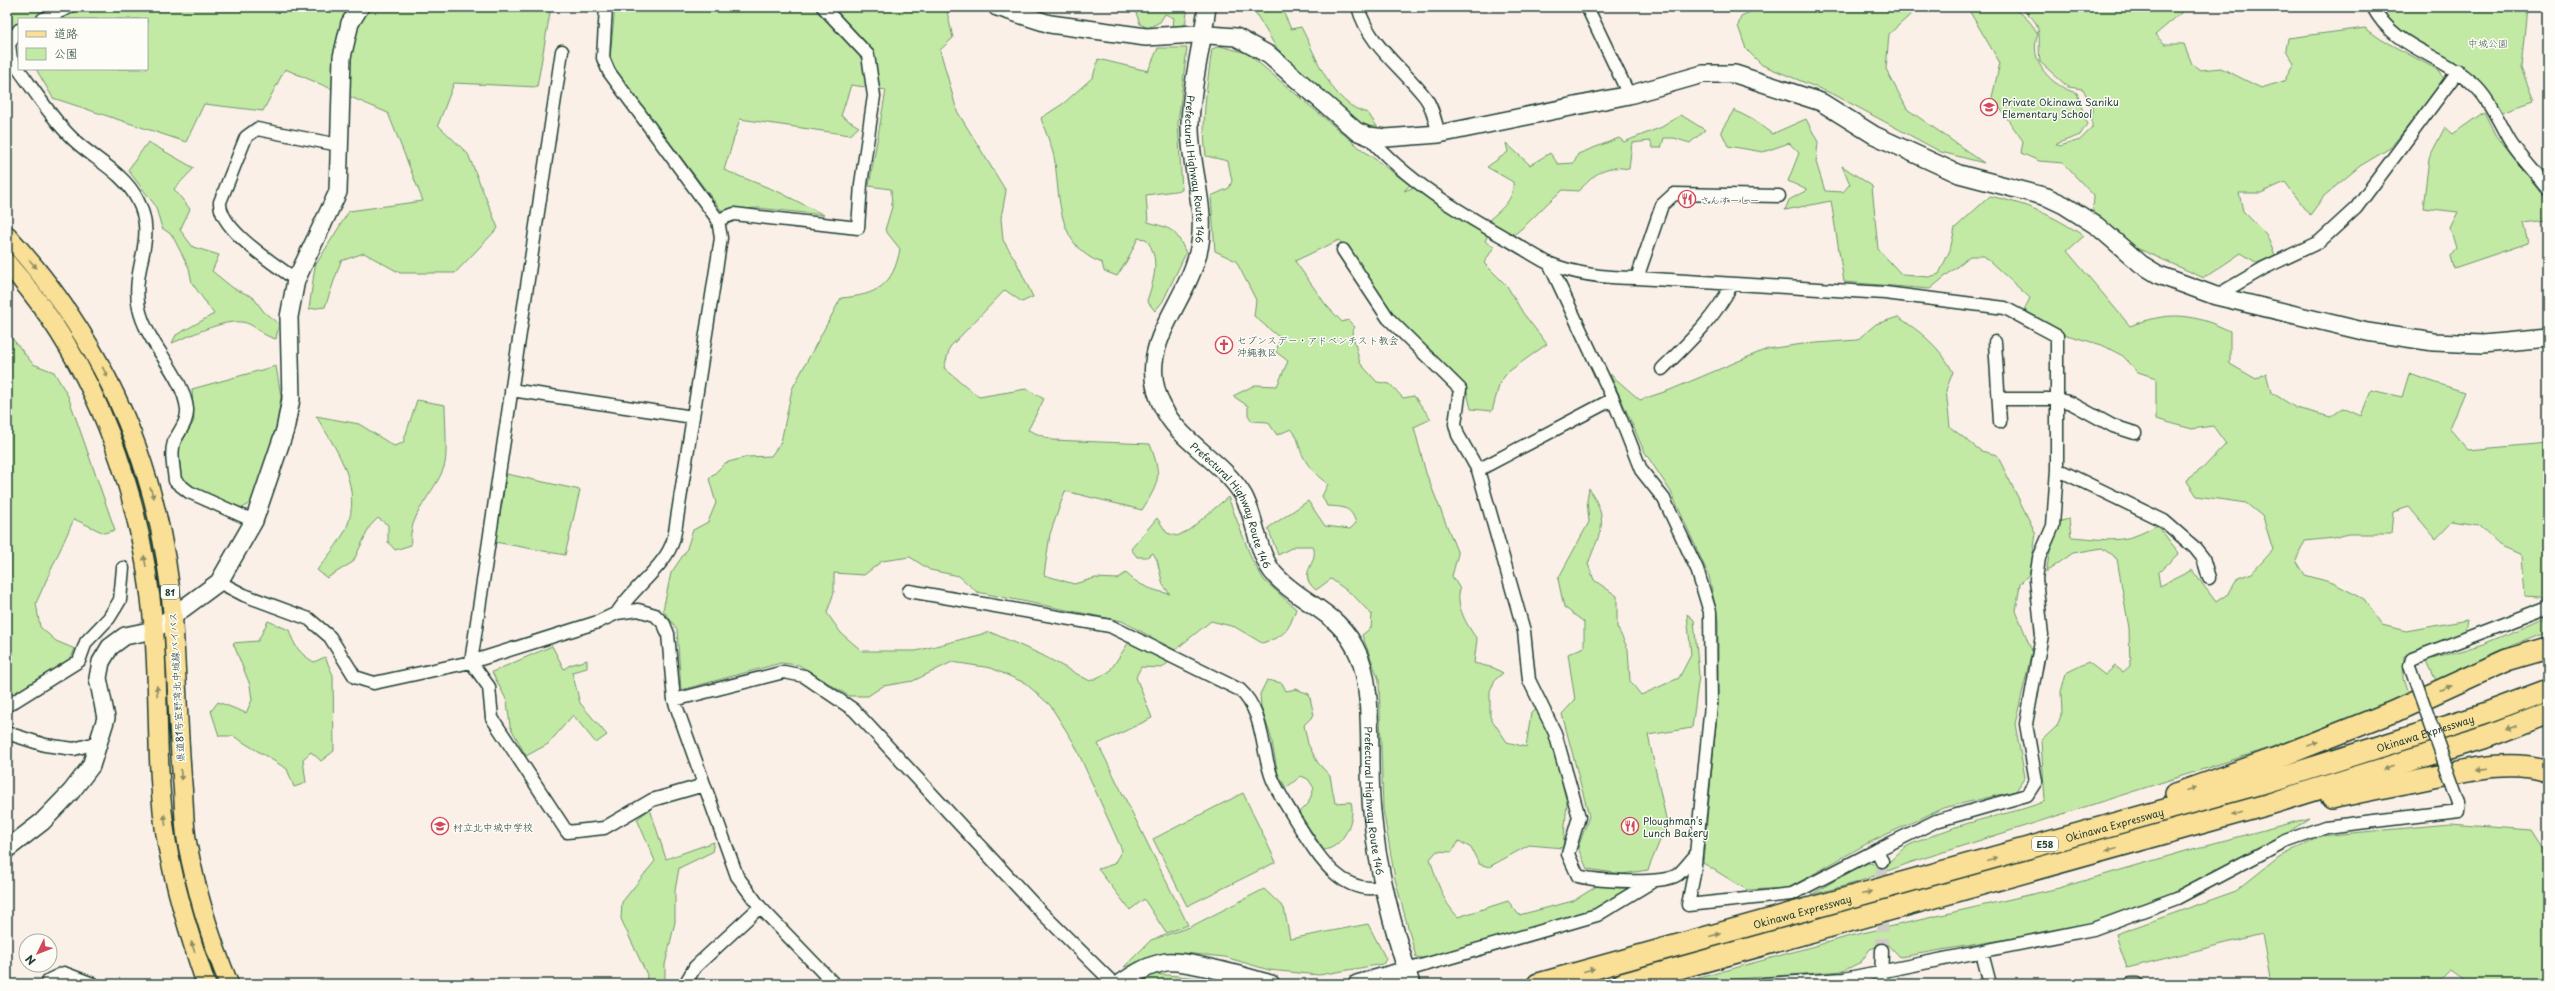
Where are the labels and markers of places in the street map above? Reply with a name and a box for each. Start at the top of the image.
place label: Private Okinawa Saniku Elementary School [2002,94,2119,121]
school or university icon: Private Okinawa Saniku Elementary School [1979,97,1999,117]
restaurant icon: さんすーしー [1677,189,1697,209]
place label: さんすーしー [1700,192,1760,207]
place label: セブンスデー・アドベンチスト教会 沖縄教区 [1237,332,1398,359]
church icon: セブンスデー・アドベンチスト教会 沖縄教区 [1214,335,1234,355]
place label: Ploughman's Lunch Bakery [1643,813,1709,840]
school or university icon: 村立北中城中学校 [430,816,450,836]
restaurant icon: Ploughman's Lunch Bakery [1620,816,1640,836]
place label: 村立北中城中学校 [453,819,533,834]

